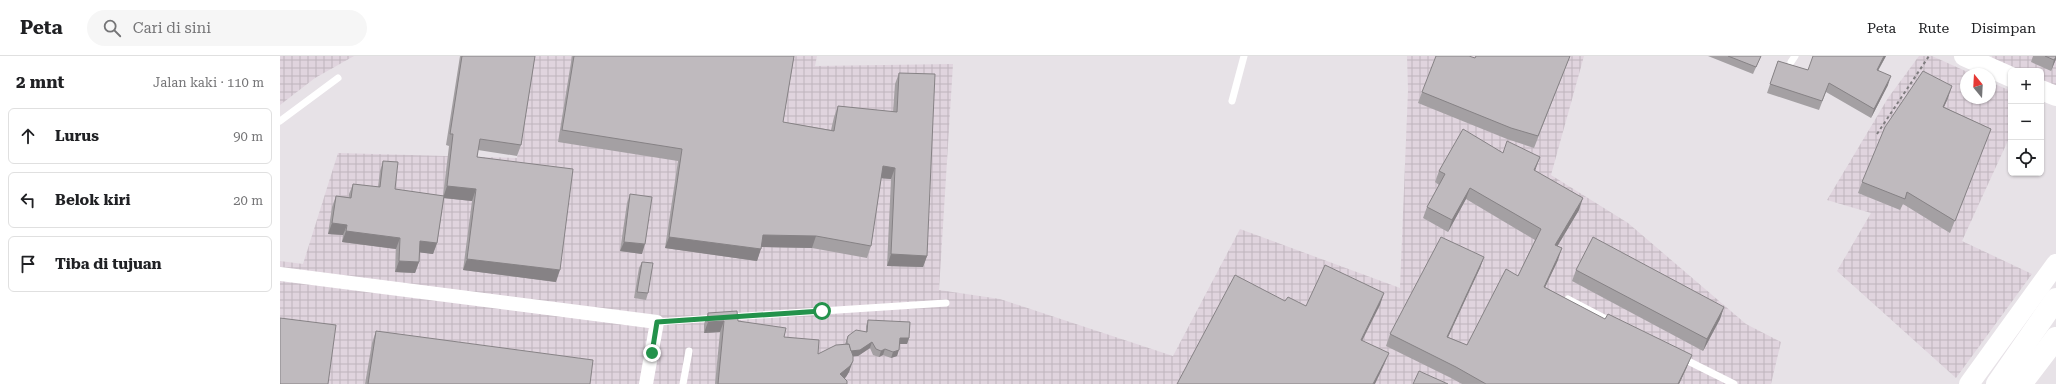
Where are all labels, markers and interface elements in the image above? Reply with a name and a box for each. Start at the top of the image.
search box [87,10,367,46]
text: Peta [20,16,63,39]
icon: search [101,17,123,39]
text: Cari di sini [133,19,211,37]
text: Peta [1867,20,1896,36]
text: Rute [1918,20,1949,36]
text: Disimpan [1971,20,2036,36]
north arrow [1960,68,1996,104]
map controls [2008,68,2044,176]
button: + [2008,68,2044,104]
text: 2 mnt [16,72,65,92]
text: Jalan kaki · 110 m [153,75,264,90]
button: − [2008,104,2044,140]
icon: ahead [17,125,39,147]
text: Lurus [55,127,99,145]
text: 90 m [233,129,263,144]
button: locate [2008,140,2044,176]
icon: left [17,189,39,211]
text: Belok kiri [55,191,131,209]
text: 20 m [233,193,263,208]
icon: arrive [17,253,39,275]
text: Tiba di tujuan [55,255,162,273]
route start [813,302,831,320]
route end [643,344,661,362]

